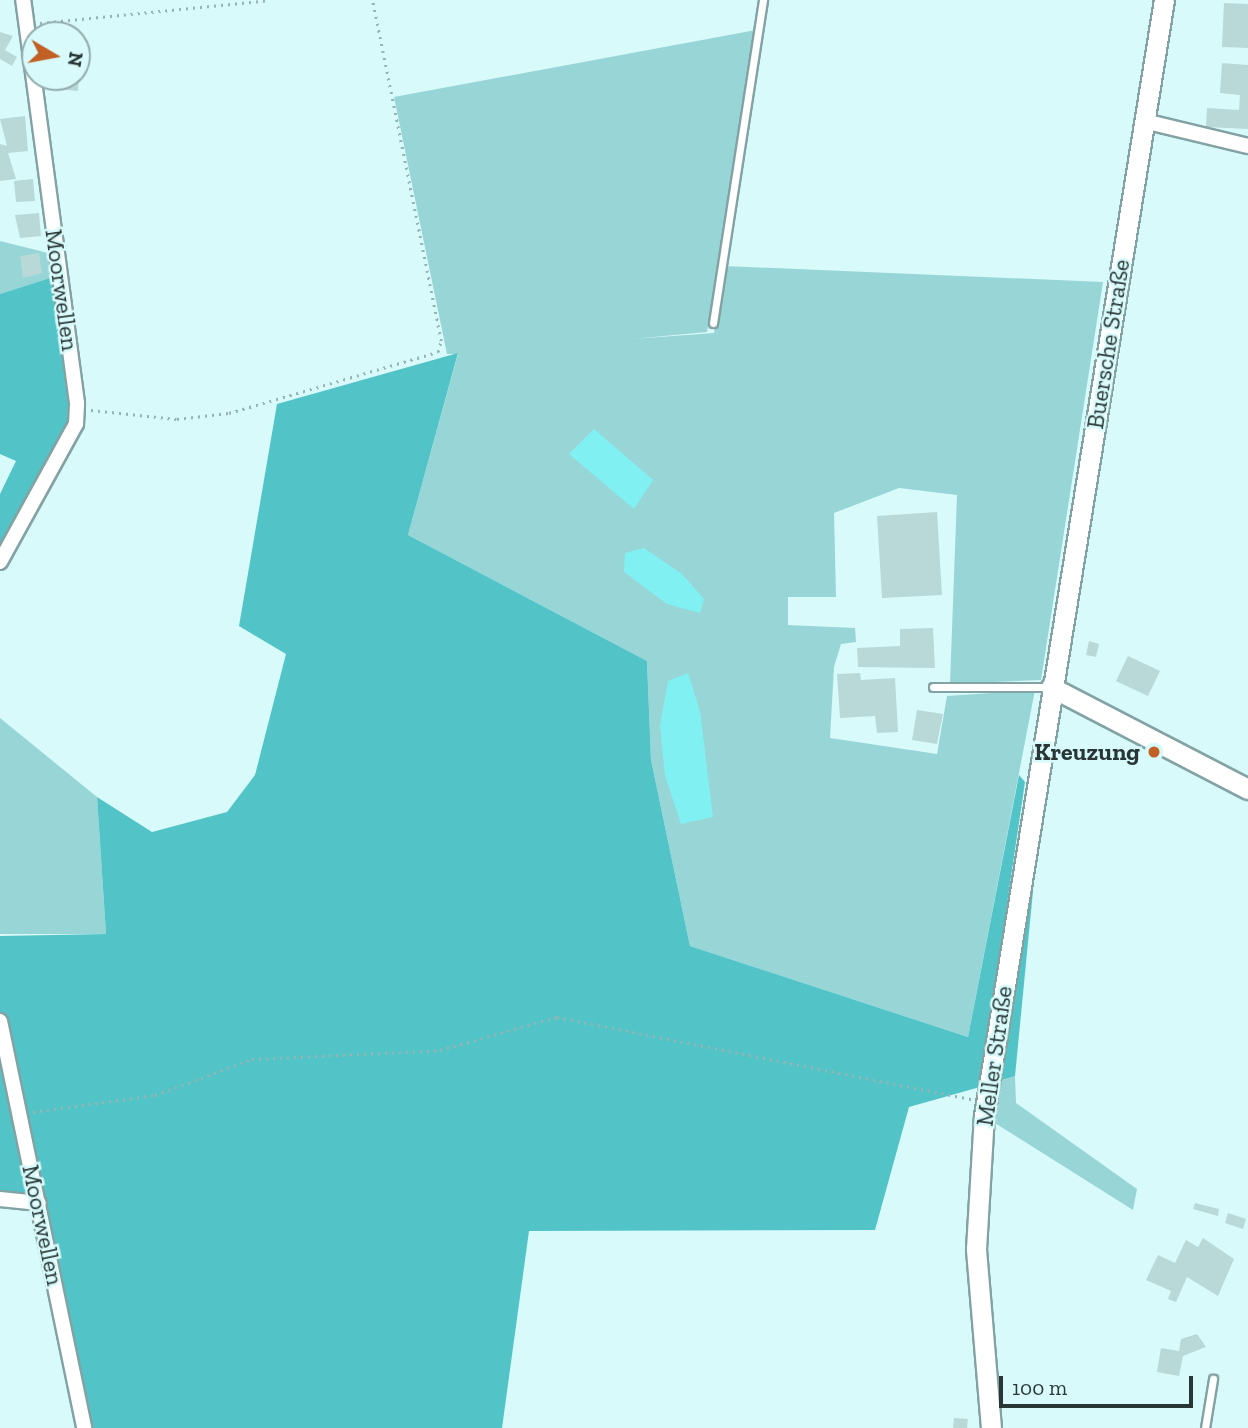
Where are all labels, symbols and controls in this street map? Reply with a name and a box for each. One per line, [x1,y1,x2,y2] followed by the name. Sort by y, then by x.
[21,21,91,91] north arrow
[63,50,88,68] text: N
[39,227,85,353] street label: Moorwellen
[1080,257,1136,431] street label: Buersche Straße
[1034,738,1140,766] place label: Kreuzung
[1146,744,1162,760] marker: Kreuzung
[970,984,1018,1128] street label: Meller Straße
[16,1162,70,1288] street label: Moorwellen
[1003,1362,1197,1406] scale bar
[1012,1375,1067,1400] text: 100 m

